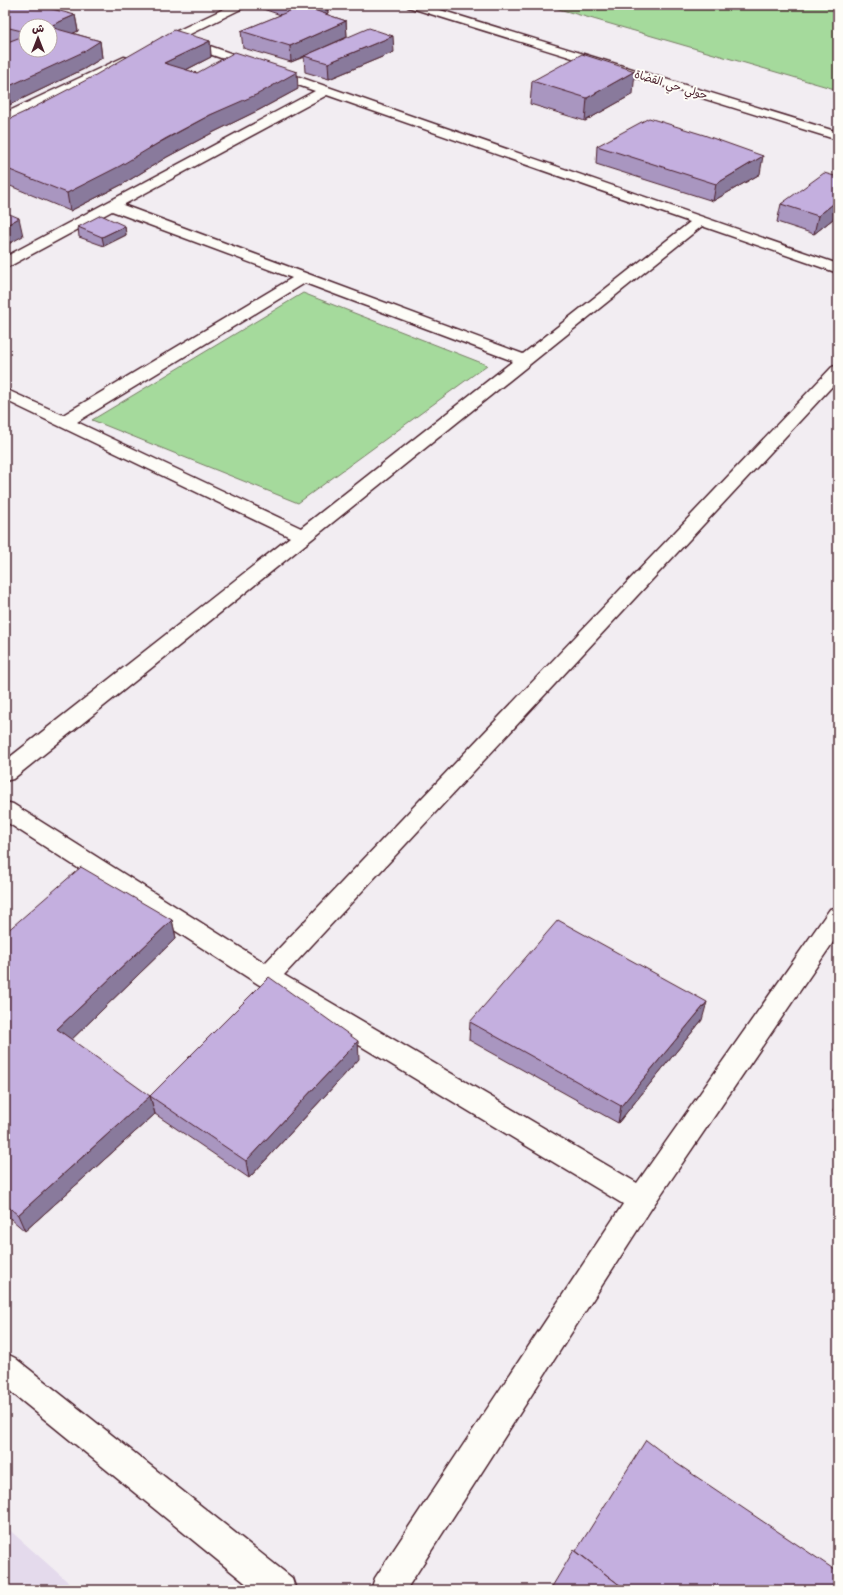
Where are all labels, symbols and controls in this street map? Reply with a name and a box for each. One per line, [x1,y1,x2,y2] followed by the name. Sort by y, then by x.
[18,18,58,58] north arrow
[32,21,44,36] text: ش
[632,67,710,106] street label: حولي حي القضاة

